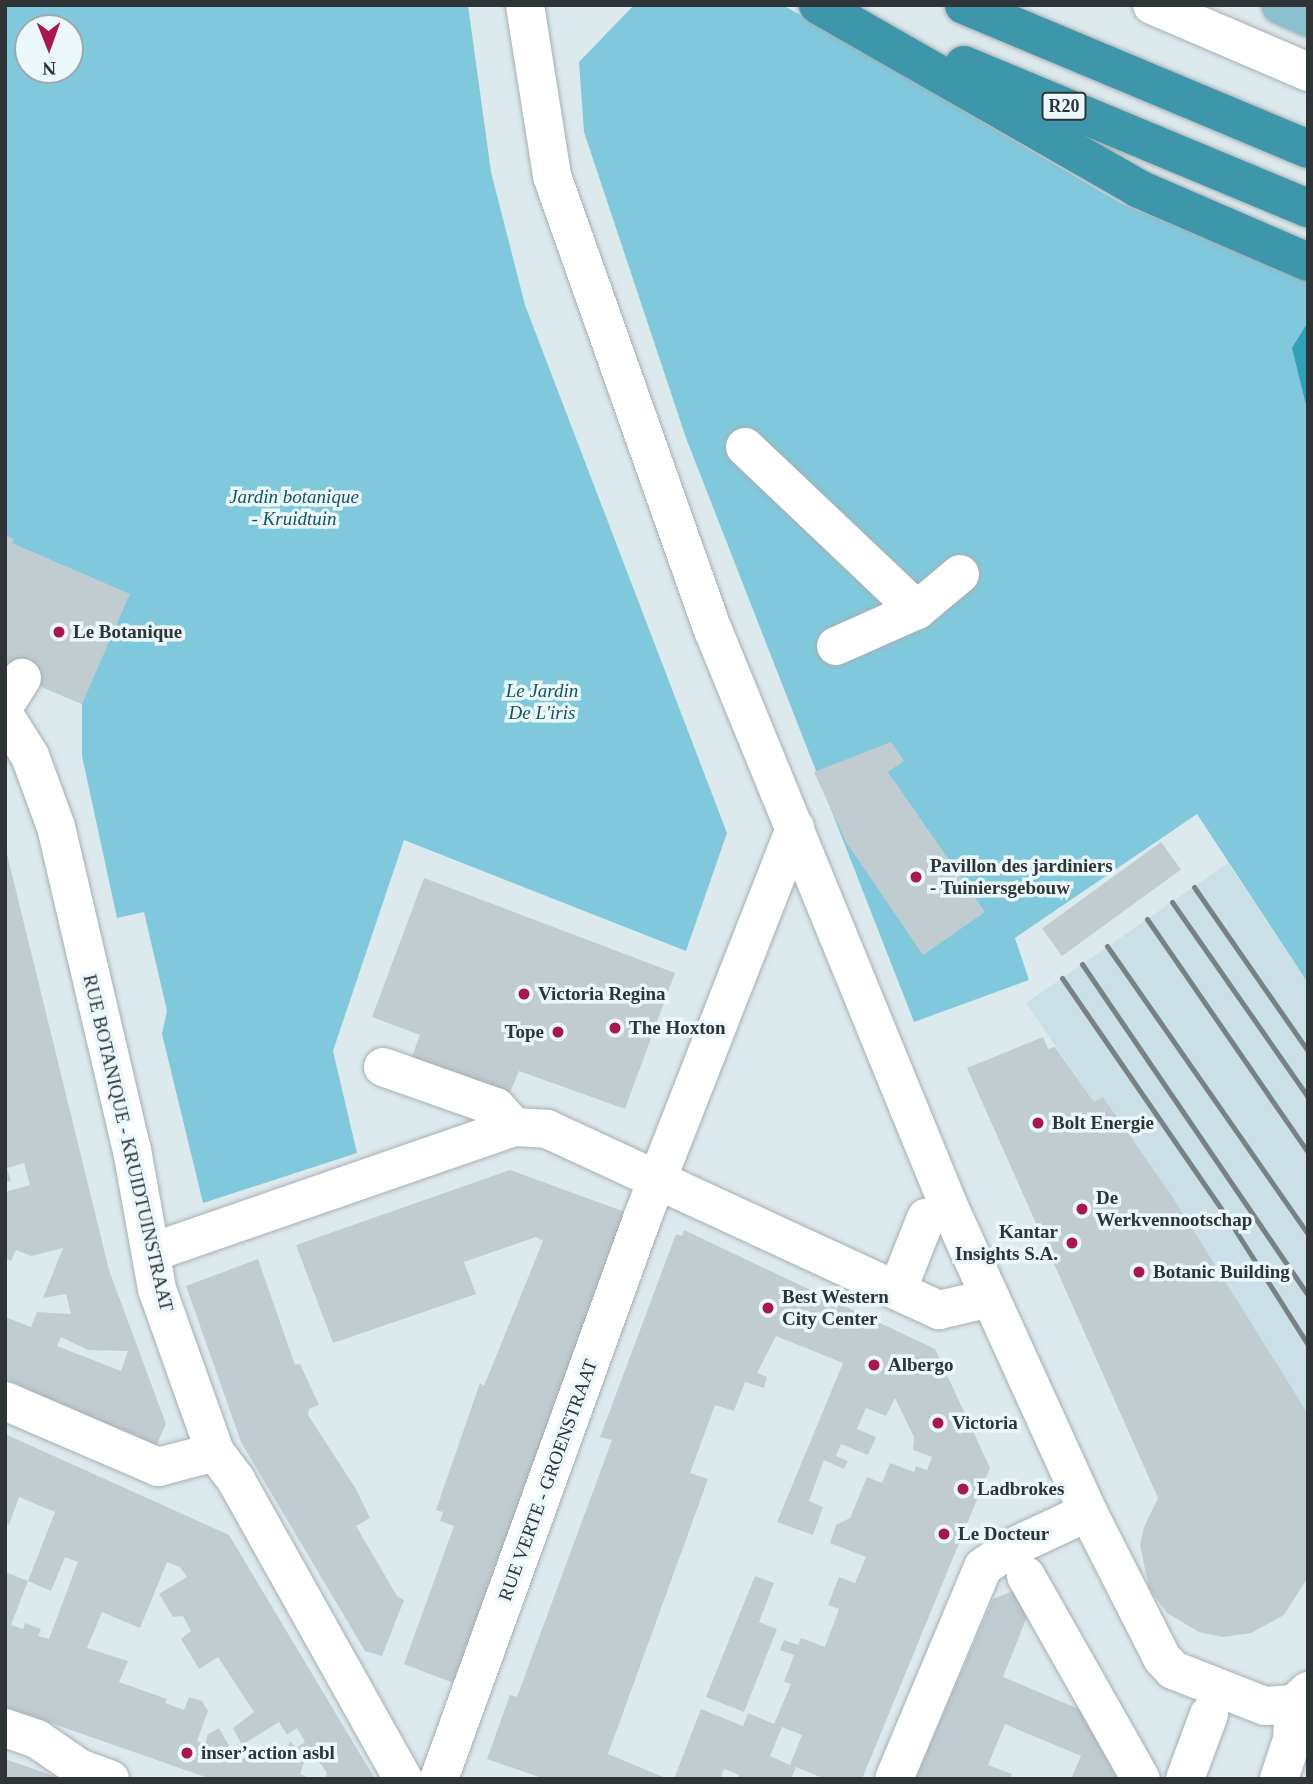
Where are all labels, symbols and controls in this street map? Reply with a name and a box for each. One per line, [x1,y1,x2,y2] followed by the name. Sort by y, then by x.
[14,14,84,84] north arrow
[42,58,56,79] text: N
[1041,92,1087,120] road number: R20
[229,486,359,530] park label: Jardin botanique - Kruidtuin
[73,621,182,643] place label: Le Botanique
[51,624,67,640] marker: Le Botanique
[506,680,578,724] park label: Le Jardin De L'iris
[930,855,1113,899] place label: Pavillon des jardiniers - Tuiniersgebouw
[908,869,924,885] marker: Pavillon des jardiniers - Tuiniersgebouw
[78,972,178,1314] street label: RUE BOTANIQUE - KRUIDTUINSTRAAT
[538,983,666,1005] place label: Victoria Regina
[516,986,532,1002] marker: Victoria Regina
[629,1017,726,1039] place label: The Hoxton
[607,1020,623,1036] marker: The Hoxton
[505,1021,544,1043] place label: Tope
[550,1024,566,1040] marker: Tope
[1052,1112,1154,1134] place label: Bolt Energie
[1030,1115,1046,1131] marker: Bolt Energie
[1096,1187,1252,1231] place label: De Werkvennootschap
[1074,1201,1090,1217] marker: De Werkvennootschap
[955,1221,1058,1265] place label: Kantar Insights S.A.
[1064,1235,1080,1251] marker: Kantar Insights S.A.
[1153,1261,1290,1283] place label: Botanic Building
[1131,1264,1147,1280] marker: Botanic Building
[782,1286,889,1330] place label: Best Western City Center
[760,1300,776,1316] marker: Best Western City Center
[888,1354,953,1376] place label: Albergo
[494,1356,602,1604] street label: RUE VERTE - GROENSTRAAT
[866,1357,882,1373] marker: Albergo
[952,1412,1018,1434] place label: Victoria
[930,1415,946,1431] marker: Victoria
[977,1478,1064,1500] place label: Ladbrokes
[955,1481,971,1497] marker: Ladbrokes
[958,1523,1049,1545] place label: Le Docteur
[936,1526,952,1542] marker: Le Docteur
[201,1742,335,1764] place label: inser’action asbl
[179,1745,195,1761] marker: inser’action asbl

